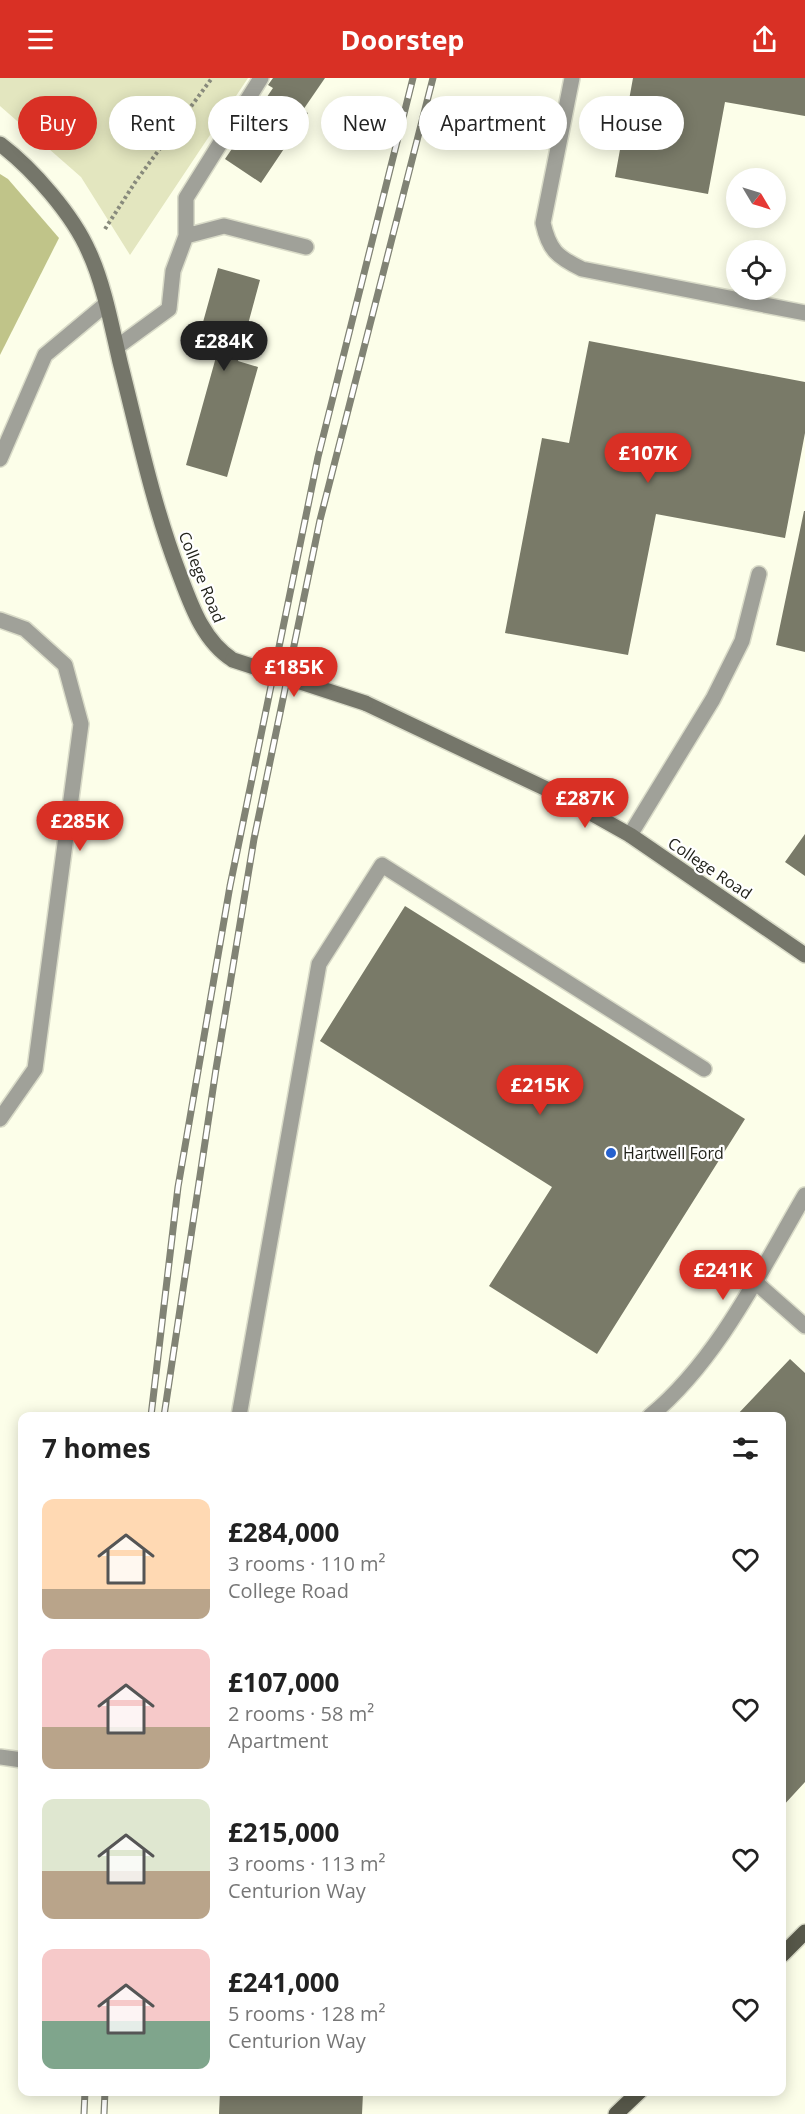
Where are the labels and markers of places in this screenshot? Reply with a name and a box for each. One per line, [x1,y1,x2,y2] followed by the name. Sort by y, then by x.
[182,321,266,372] pin: £284K
[606,433,690,484] pin: £107K
[252,647,336,698] pin: £185K
[543,778,627,829] pin: £287K
[38,801,122,852] pin: £285K
[498,1065,582,1116] pin: £215K
[623,1142,724,1164] place label: Hartwell Ford
[604,1146,618,1160] marker: Hartwell Ford
[681,1250,765,1301] pin: £241K

